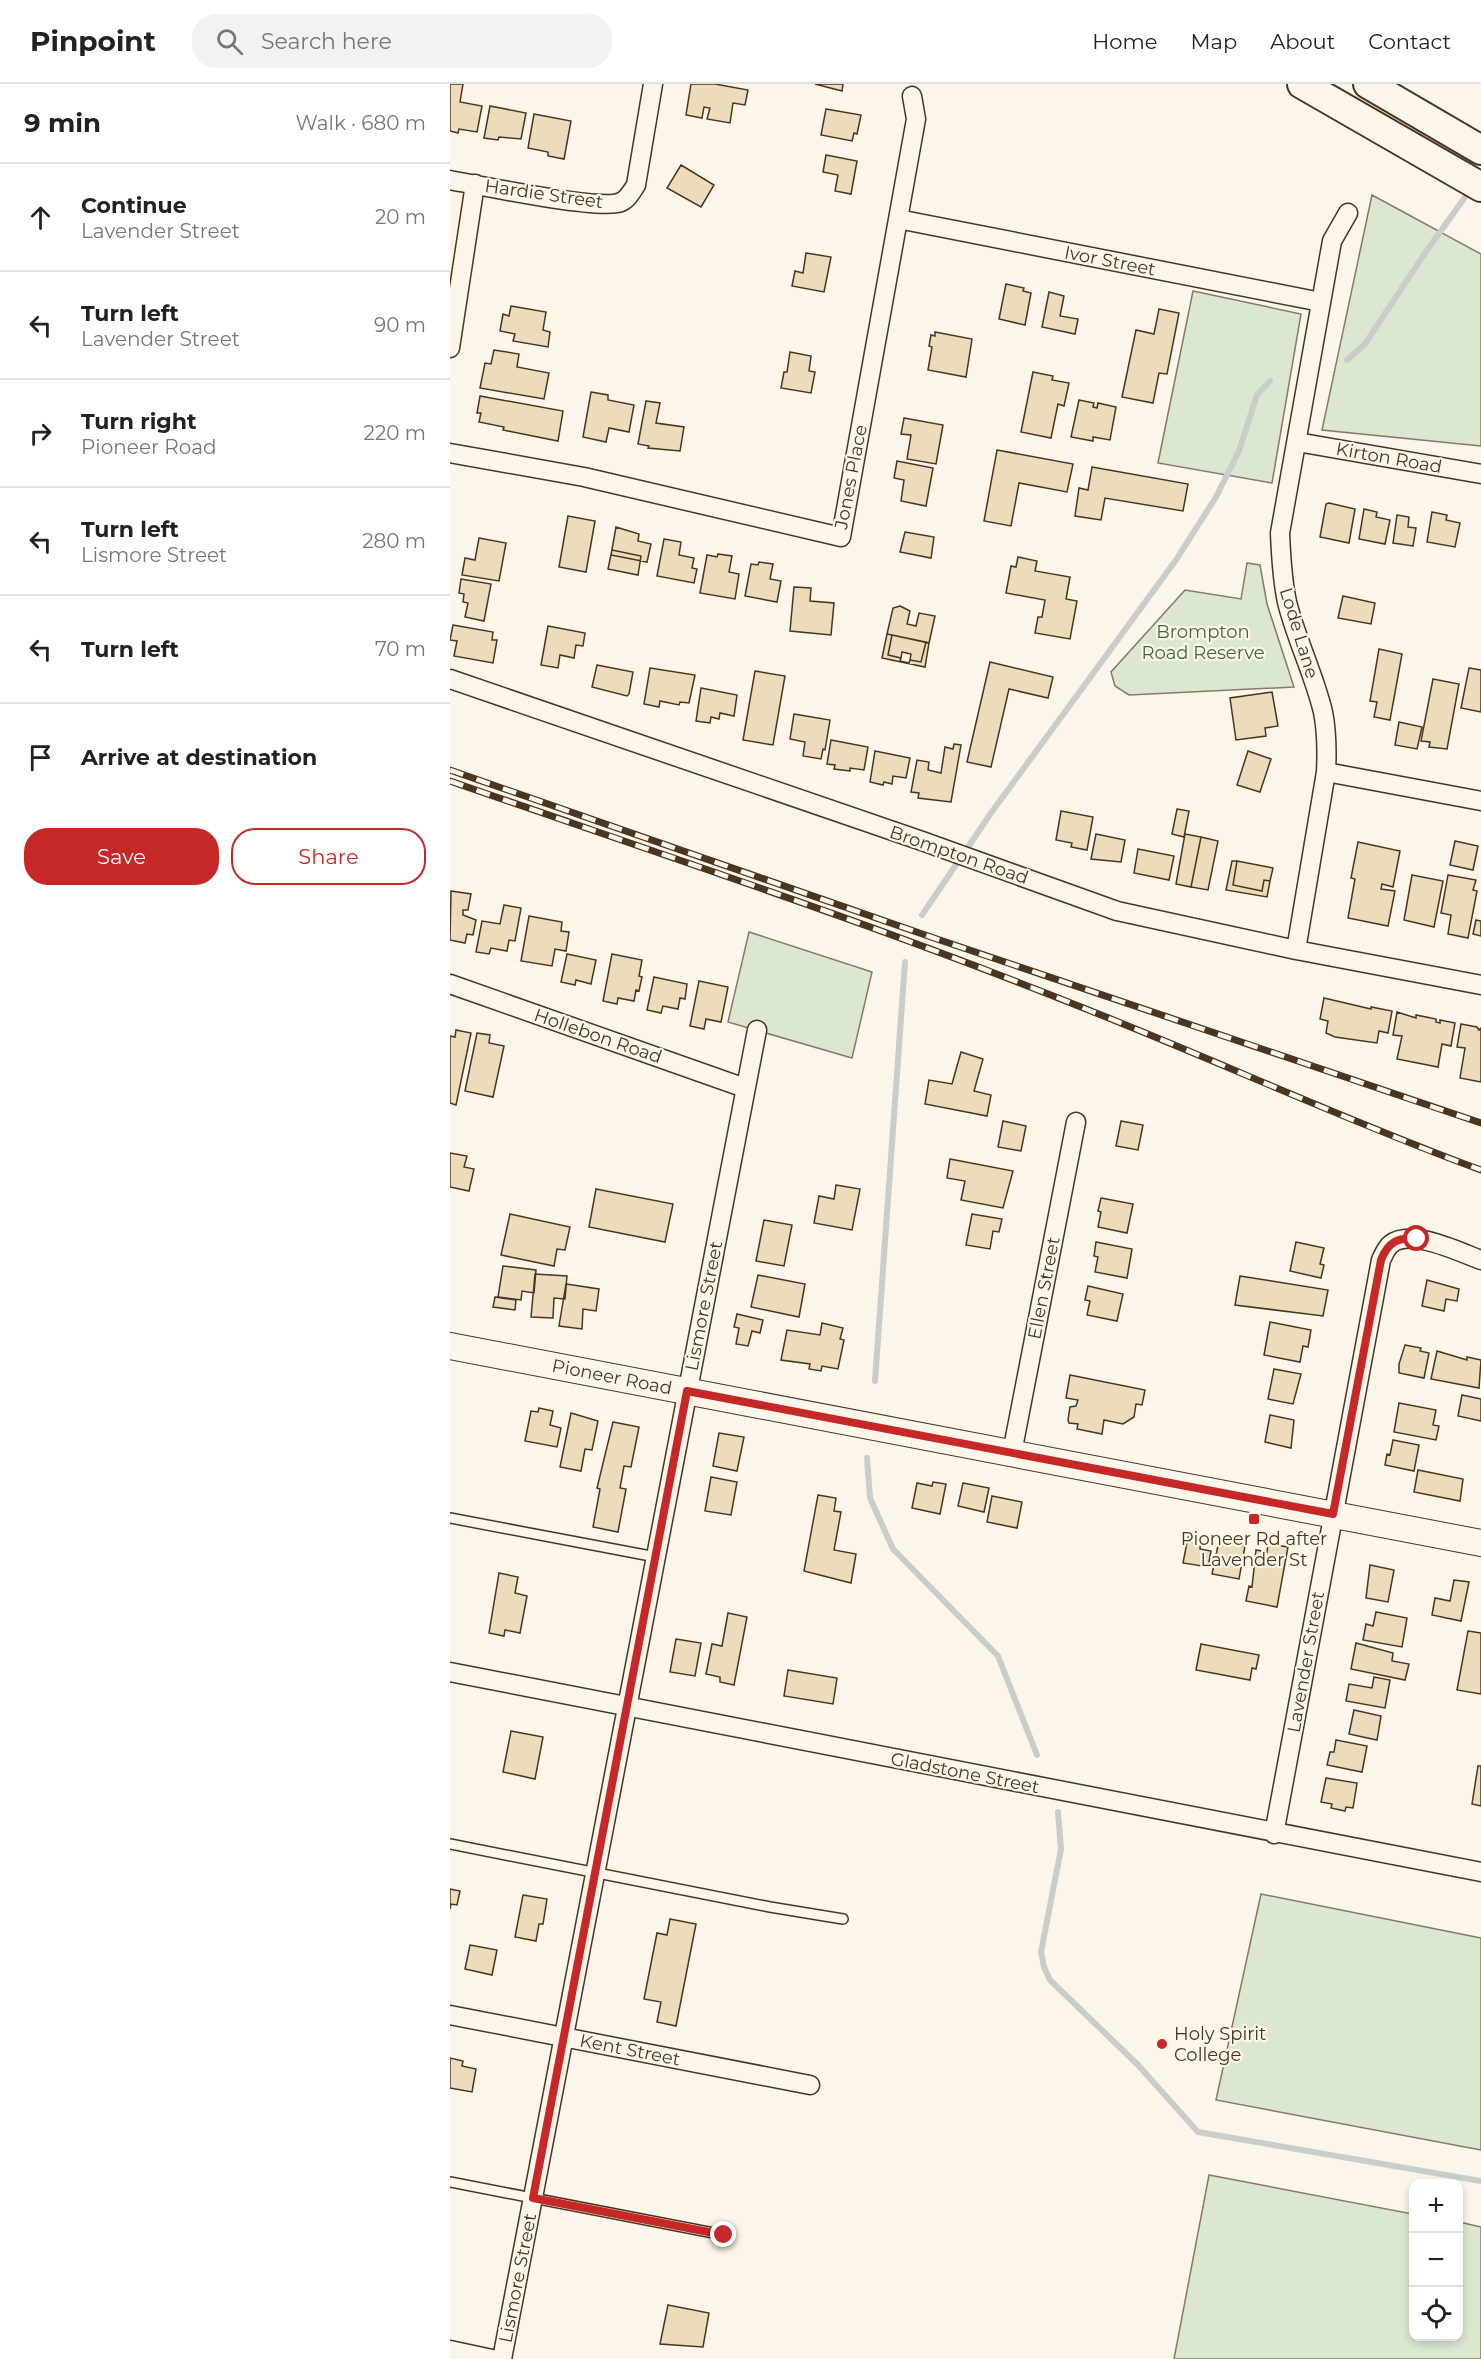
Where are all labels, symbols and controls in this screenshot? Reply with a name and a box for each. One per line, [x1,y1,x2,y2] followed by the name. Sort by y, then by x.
[192,14,612,68] search box
[30,24,156,58] text: Pinpoint
[213,25,246,58] icon: search
[261,28,392,55] text: Search here
[1092,29,1157,54] text: Home
[1190,29,1237,54] text: Map
[1270,29,1335,54] text: About
[1368,29,1451,54] text: Contact
[24,107,101,139] text: 9 min
[296,111,426,135] text: Walk · 680 m
[483,175,605,213] street label: Hardie Street
[81,192,187,219] text: Continue
[24,201,57,234] icon: ahead
[375,205,426,229] text: 20 m
[81,219,240,243] text: Lavender Street
[1062,241,1158,281] street label: Ivor Street
[81,300,179,327] text: Turn left
[24,309,57,342] icon: left
[374,313,426,337] text: 90 m
[81,327,240,351] text: Lavender Street
[81,408,196,435] text: Turn right
[24,417,57,450] icon: right
[364,421,426,445] text: 220 m
[830,423,872,532] street label: Jones Place
[81,435,217,459] text: Pioneer Road
[1334,438,1444,478] street label: Kirton Road
[81,516,179,543] text: Turn left
[24,525,57,558] icon: left
[362,529,426,553] text: 280 m
[81,543,227,567] text: Lismore Street
[1275,585,1323,681] street label: Lode Lane
[1141,621,1265,664] park label: Brompton Road Reserve
[24,633,57,666] icon: left
[81,636,179,663] text: Turn left
[375,637,426,661] text: 70 m
[24,741,57,774] icon: arrive
[81,744,317,771] text: Arrive at destination
[887,821,1031,889] street label: Brompton Road
[24,828,219,885] button: Save
[231,828,426,885] button: Share
[531,1004,665,1068] street label: Hollebon Road
[1403,1225,1429,1251] route start
[1023,1235,1065,1341] street label: Ellen Street
[681,1239,727,1373] street label: Lismore Street
[550,1355,674,1399] street label: Pioneer Road
[1247,1512,1261,1526] marker: Pioneer Rd after Lavender St
[1181,1528,1327,1571] place label: Pioneer Rd after Lavender St
[1283,1590,1329,1734] street label: Lavender Street
[889,1748,1041,1798] street label: Gladstone Street
[1174,2023,1266,2066] place label: Holy Spirit College
[578,2029,682,2071] street label: Kent Street
[1155,2037,1169,2051] marker: Holy Spirit College
[1409,2179,1463,2341] map controls
[1409,2179,1463,2233] button: +
[495,2211,541,2345] street label: Lismore Street
[710,2221,736,2247] route end
[1409,2233,1463,2287] button: −
[1409,2287,1463,2341] button: locate

